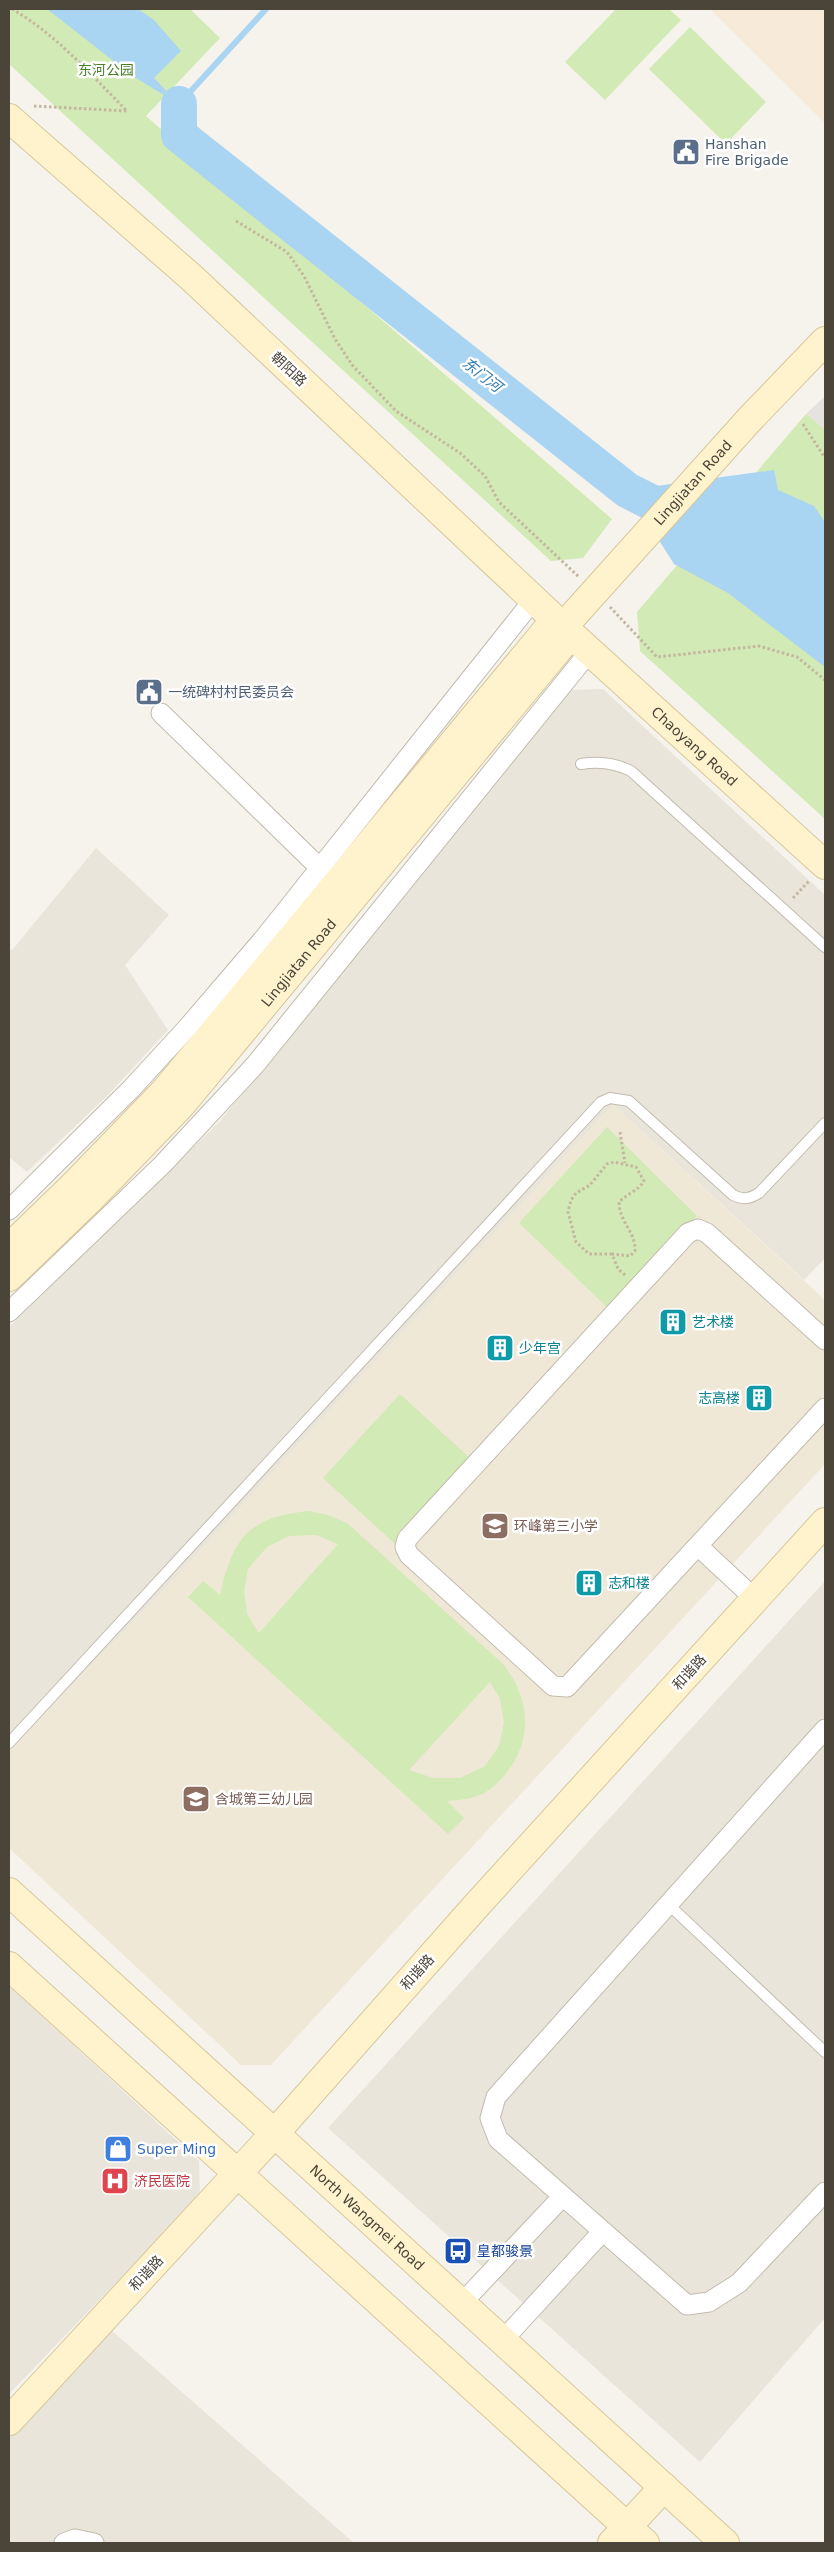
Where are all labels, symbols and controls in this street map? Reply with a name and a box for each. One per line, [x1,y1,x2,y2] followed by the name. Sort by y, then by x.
[78,62,134,78] park label: 东河公园
[705,136,789,168] place label: Hanshan Fire Brigade
[671,137,701,167] public building icon: Hanshan Fire Brigade
[268,349,310,389] street label: 朝阳路
[459,354,508,398] water label: 东门河
[650,437,735,528] street label: Lingjiatan Road
[134,677,164,707] public building icon: 一统碑村村民委员会
[168,684,294,700] place label: 一统碑村村民委员会
[648,703,741,789] street label: Chaoyang Road
[258,916,340,1010] street label: Lingjiatan Road
[658,1307,688,1337] building icon: 艺术楼
[692,1314,734,1330] place label: 艺术楼
[485,1333,515,1363] building icon: 少年宫
[519,1340,561,1356] place label: 少年宫
[744,1383,774,1413] building icon: 志高楼
[698,1390,740,1406] place label: 志高楼
[480,1511,510,1541] school or university icon: 环峰第三小学
[514,1518,598,1534] place label: 环峰第三小学
[574,1568,604,1598] building icon: 志和楼
[608,1575,650,1591] place label: 志和楼
[669,1651,709,1693] street label: 和谐路
[181,1784,211,1814] school or university icon: 含城第三幼儿园
[215,1791,313,1807] place label: 含城第三幼儿园
[397,1951,437,1993] street label: 和谐路
[103,2134,133,2164] shop icon: Super Ming
[137,2141,216,2157] place label: Super Ming
[307,2162,428,2274] street label: North Wangmei Road
[100,2166,130,2196] hospital icon: 济民医院
[134,2173,190,2189] place label: 济民医院
[443,2236,473,2266] bus stop icon: 皇都骏景
[477,2243,533,2259] place label: 皇都骏景
[126,2252,166,2294] street label: 和谐路

